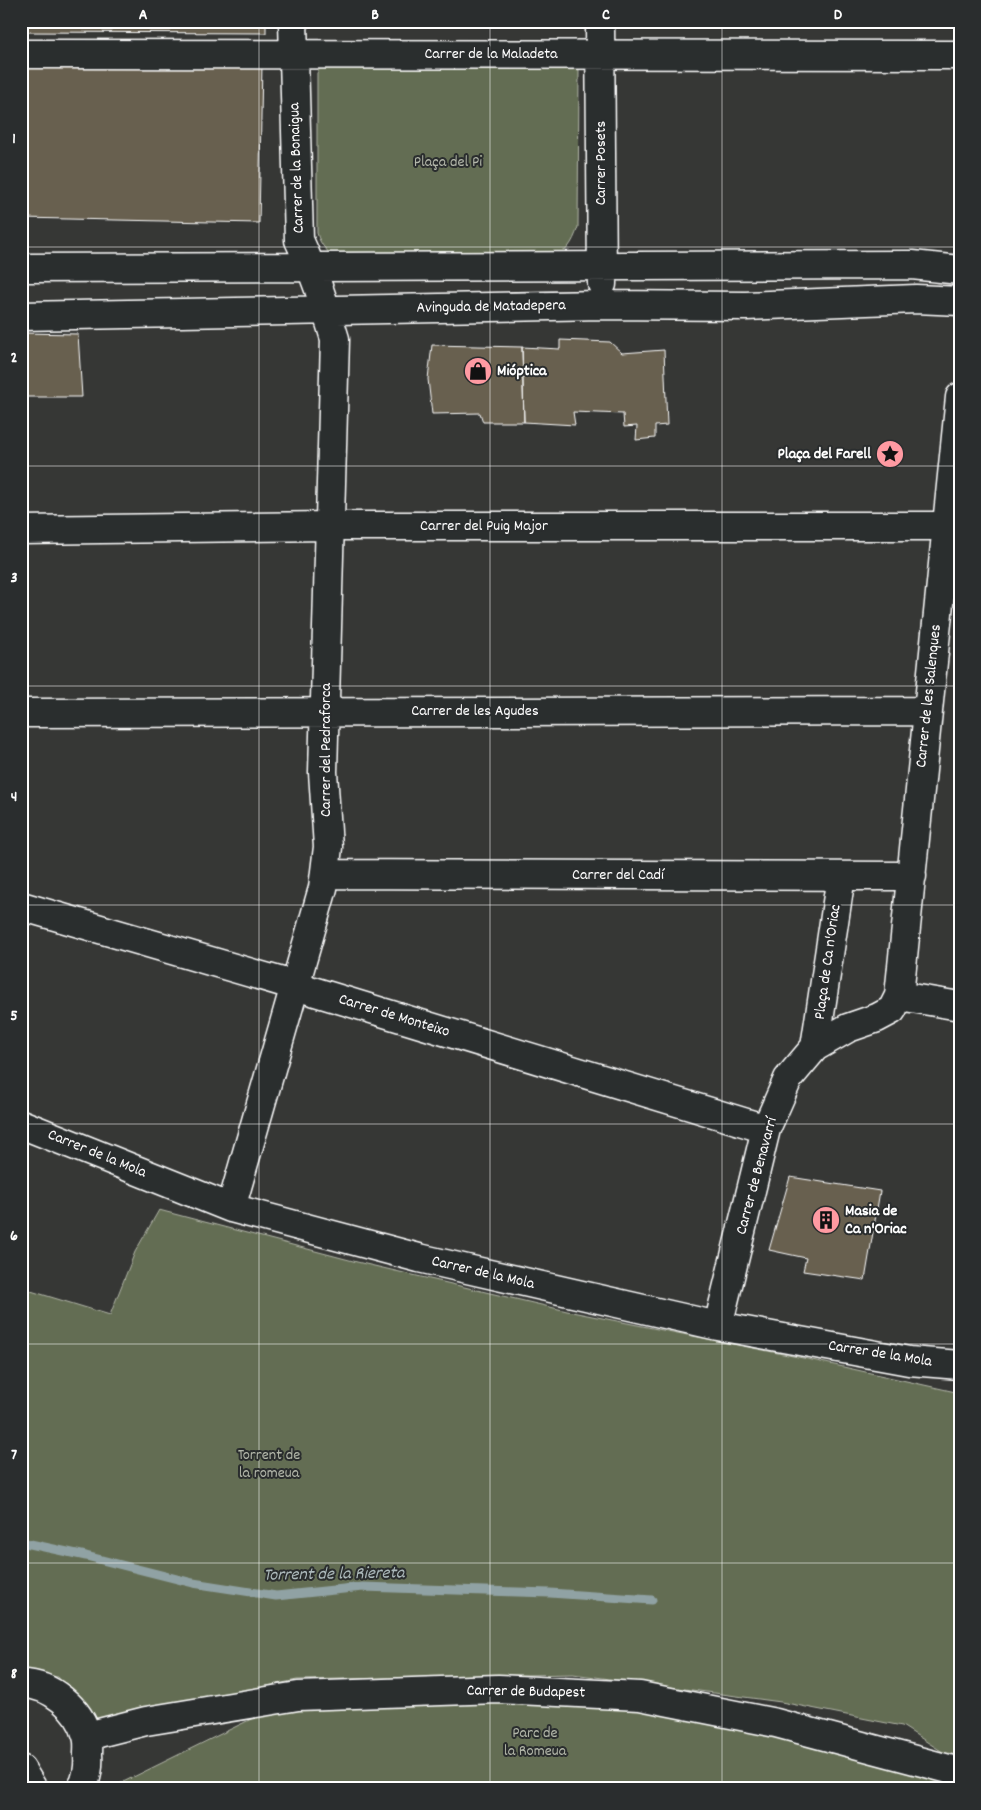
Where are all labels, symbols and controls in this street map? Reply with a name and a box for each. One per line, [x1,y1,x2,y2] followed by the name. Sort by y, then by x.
[139,4,148,27] text: A
[371,4,379,27] text: B
[602,4,610,27] text: C
[834,4,843,27] text: D
[424,43,558,66] street label: Carrer de la Maladeta
[283,102,311,234] street label: Carrer de la Bonaigua
[590,120,613,205] street label: Carrer Posets
[12,128,16,151] text: 1
[414,151,482,174] park label: Plaça del Pi
[416,294,566,320] street label: Avinguda de Matadepera
[11,347,18,370] text: 2
[463,356,493,386] shop icon: Mióptica
[497,360,548,383] place label: Mióptica
[875,439,905,469] place icon: Plaça del Farell
[778,443,871,466] place label: Plaça del Farell
[420,515,548,538] street label: Carrer del Puig Major
[10,567,18,590] text: 3
[910,623,948,769] street label: Carrer de les Salenques
[315,683,338,817] street label: Carrer del Pedraforca
[411,700,539,723] street label: Carrer de les Agudes
[11,786,17,809] text: 4
[572,864,665,887] street label: Carrer del Cadí
[809,903,847,1021] street label: Plaça de Ca n'Oriac
[336,988,452,1044] street label: Carrer de Monteixo
[10,1005,18,1028] text: 5
[730,1114,784,1237] street label: Carrer de Benavarrí
[44,1124,150,1184] street label: Carrer de la Mola
[845,1200,907,1241] place label: Masia de Ca n'Oriac
[811,1205,841,1235] building icon: Masia de Ca n'Oriac
[10,1225,18,1248] text: 6
[429,1250,537,1296] street label: Carrer de la Mola
[826,1334,934,1374] street label: Carrer de la Mola
[11,1444,17,1467] text: 7
[238,1444,300,1485] park label: Torrent de la romeua
[263,1561,406,1589] water label: Torrent de la Riereta
[11,1663,18,1686] text: 8
[466,1679,586,1705] street label: Carrer de Budapest
[504,1722,567,1763] park label: Parc de la Romeua

